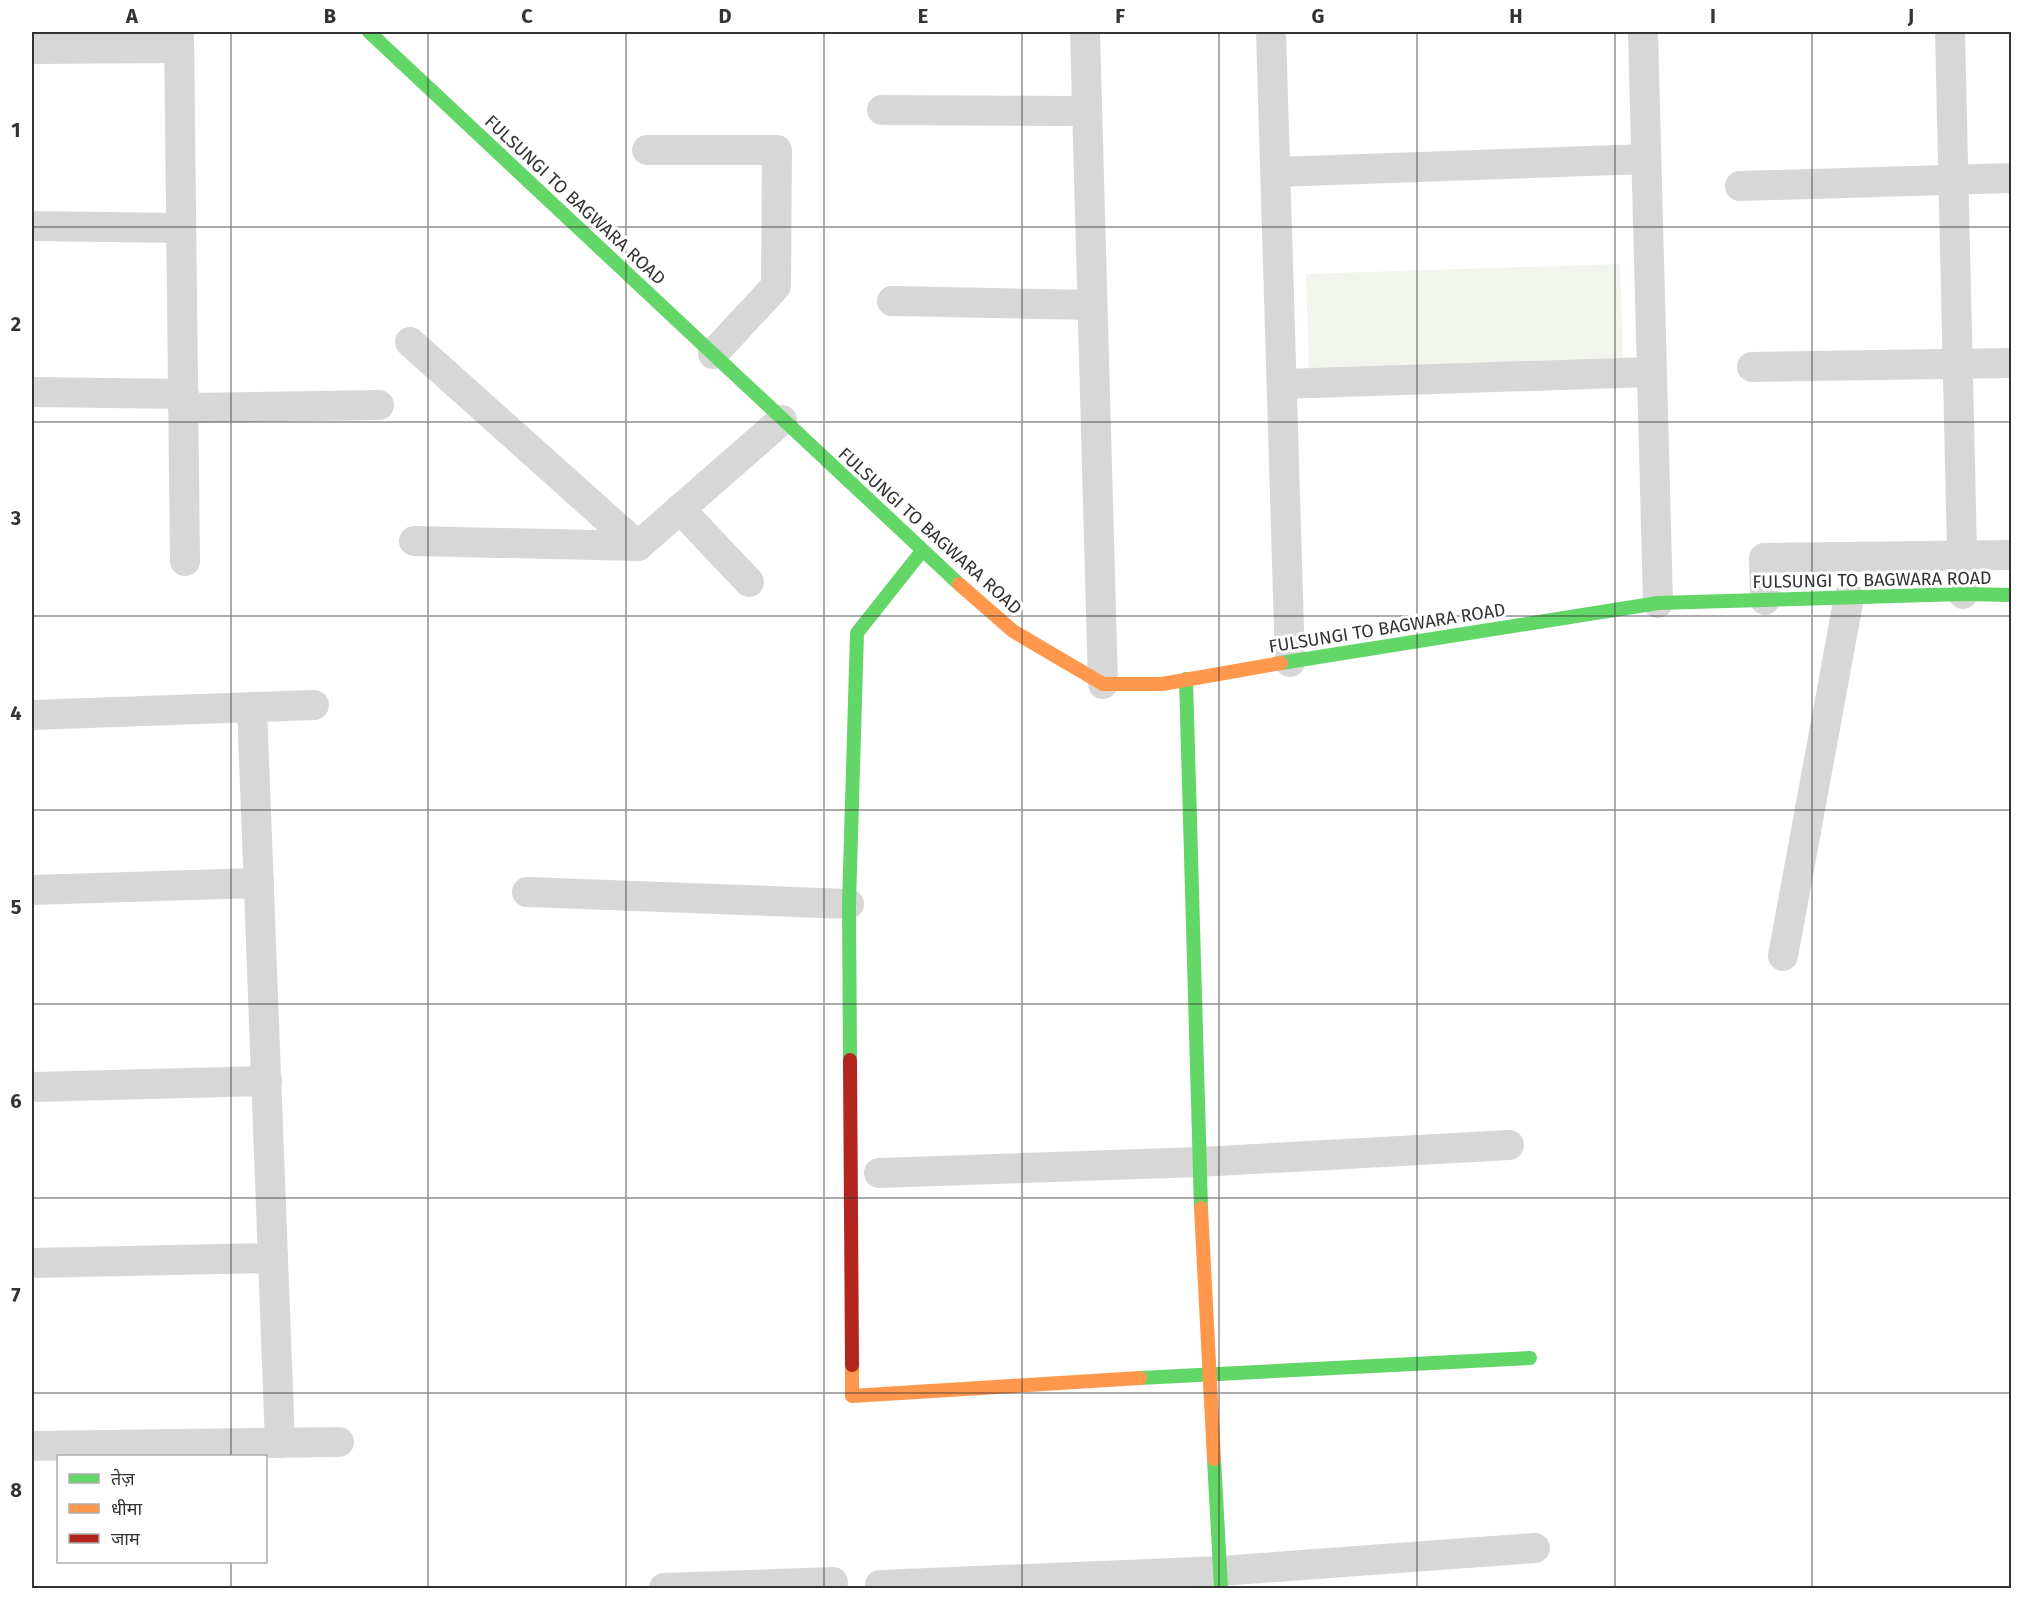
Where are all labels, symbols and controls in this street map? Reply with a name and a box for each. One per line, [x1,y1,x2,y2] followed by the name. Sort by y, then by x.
[125,4,139,28] text: A
[324,4,336,28] text: B
[521,4,533,28] text: C
[718,4,732,28] text: D
[918,4,928,28] text: E
[1115,4,1125,28] text: F
[1312,4,1324,28] text: G
[1509,4,1523,28] text: H
[1710,4,1716,28] text: I
[1907,4,1914,28] text: J
[480,110,670,290] street label: FULSUNGI TO BAGWARA ROAD
[11,118,21,142] text: 1
[11,312,21,336] text: 2
[834,443,1026,619] street label: FULSUNGI TO BAGWARA ROAD
[10,506,21,530] text: 3
[1752,567,1992,593] street label: FULSUNGI TO BAGWARA ROAD
[1267,598,1507,658] street label: FULSUNGI TO BAGWARA ROAD
[10,701,22,725] text: 4
[11,895,22,919] text: 5
[10,1089,22,1113] text: 6
[11,1283,21,1307] text: 7
[57,1455,267,1563] legend
[111,1468,135,1490] text: तेज़
[10,1478,22,1502] text: 8
[111,1498,142,1520] text: धीमा
[111,1528,141,1550] text: जाम

